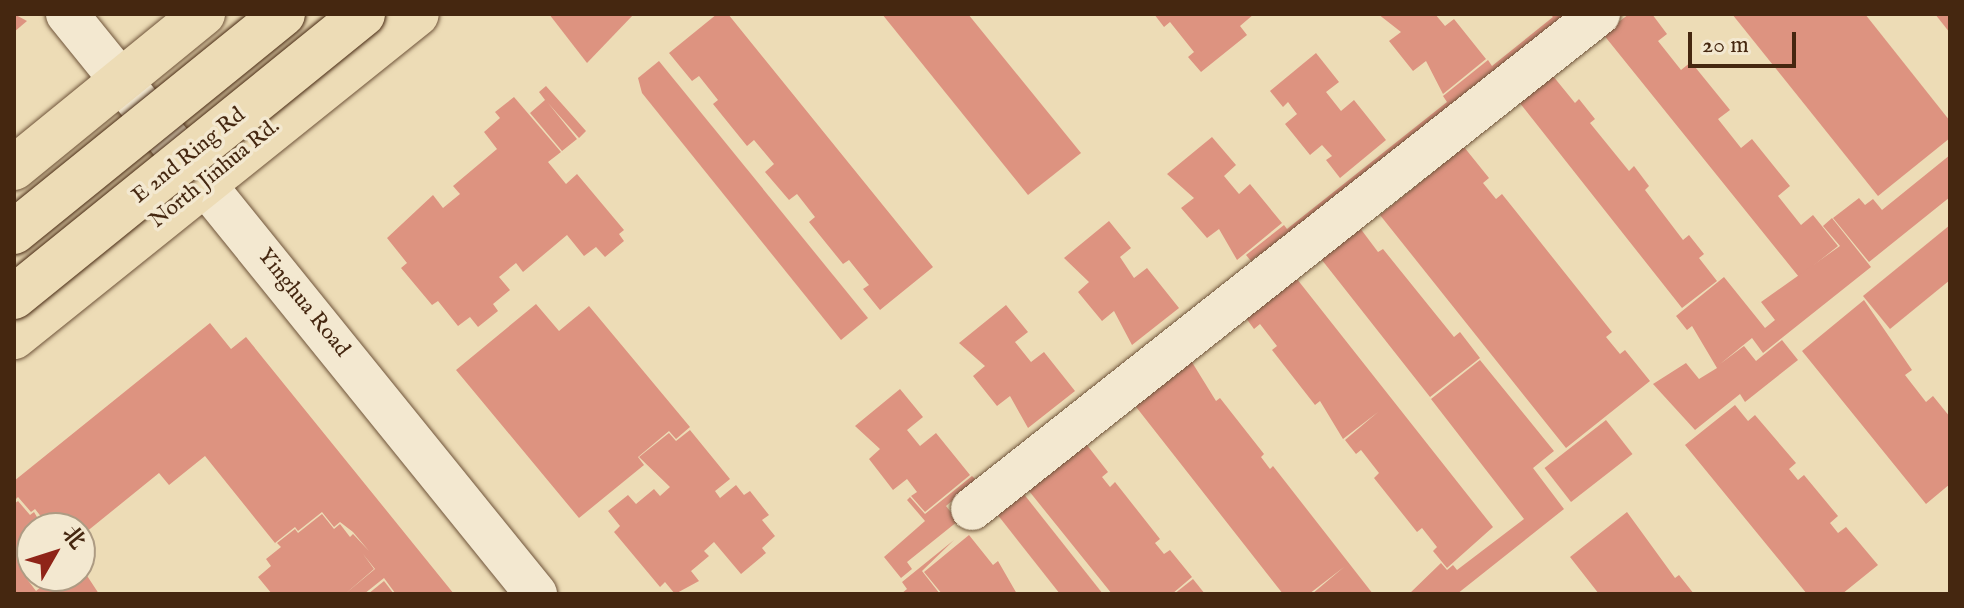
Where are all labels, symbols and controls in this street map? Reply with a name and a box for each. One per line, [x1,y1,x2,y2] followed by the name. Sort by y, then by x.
[1692,16,1800,66] scale bar
[1702,30,1749,61] text: 20 m
[127,102,251,210] street label: E 2nd Ring Rd
[145,114,285,234] street label: North Jinhua Rd.
[251,243,355,363] street label: Yinghua Road
[16,512,96,592] north arrow
[55,521,91,556] text: 北

